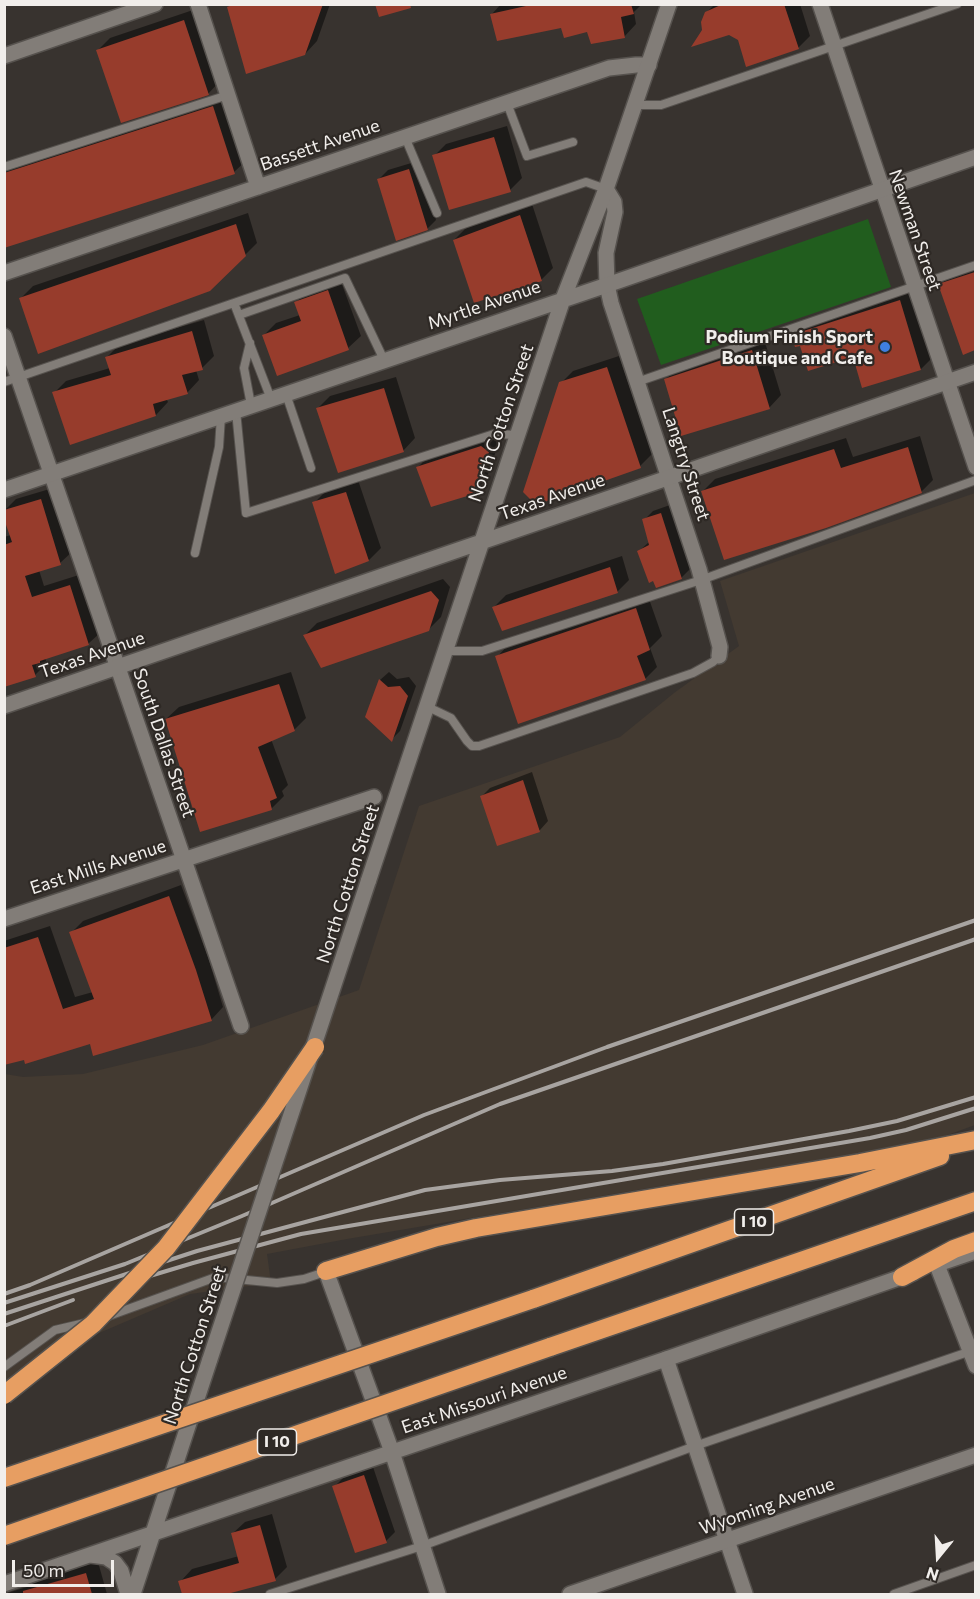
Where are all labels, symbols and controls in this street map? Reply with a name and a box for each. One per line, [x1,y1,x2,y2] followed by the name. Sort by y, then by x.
[257,114,383,176] street label: Bassett Avenue
[884,166,946,294] street label: Newman Street
[425,276,543,334] street label: Myrtle Avenue
[706,326,873,368] place label: Podium Finish Sport Boutique and Cafe
[878,340,892,354] marker: Podium Finish Sport Boutique and Cafe
[464,341,538,505] street label: North Cotton Street
[657,405,715,523] street label: Langtry Street
[496,469,608,525] street label: Texas Avenue
[36,627,148,683] street label: Texas Avenue
[128,666,200,820] street label: South Dallas Street
[312,802,384,966] street label: North Cotton Street
[27,835,169,899] street label: East Mills Avenue
[734,1209,774,1235] road number: I 10
[159,1263,231,1427] street label: North Cotton Street
[399,1362,569,1438] street label: East Missouri Avenue
[258,1429,296,1455] road number: I 10
[697,1473,837,1539] street label: Wyoming Avenue
[908,1527,968,1587] north arrow
[15,1548,117,1586] scale bar
[23,1559,64,1581] text: 50 m
[924,1564,941,1585] text: N

